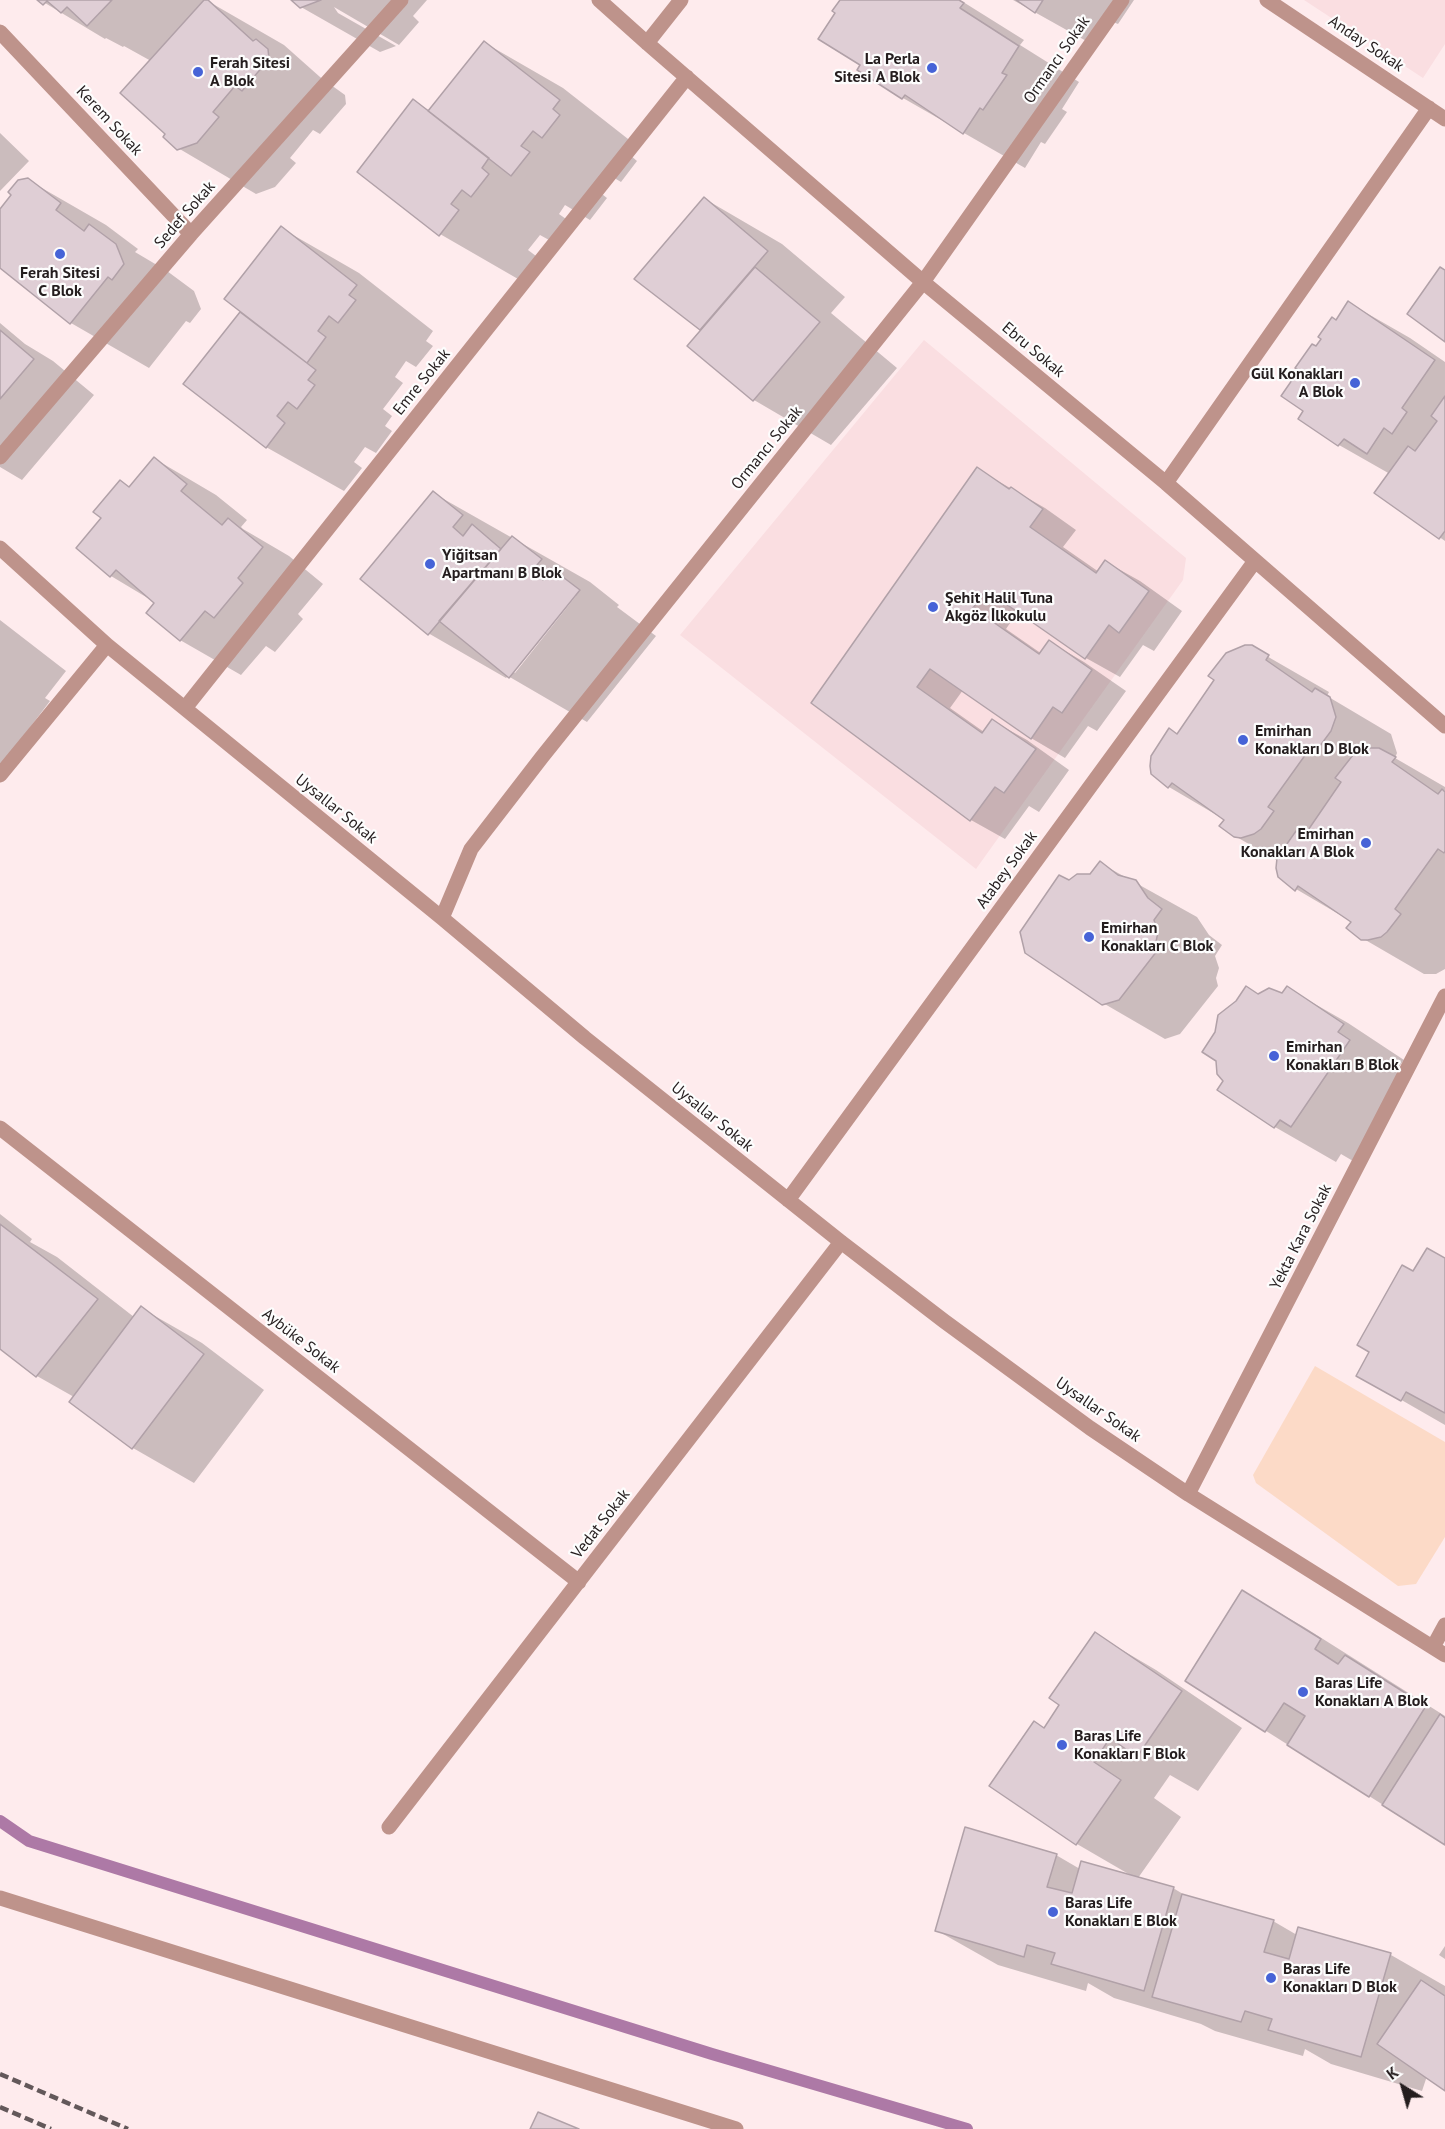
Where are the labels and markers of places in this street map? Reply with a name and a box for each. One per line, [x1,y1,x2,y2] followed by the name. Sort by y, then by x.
[834,49,920,87] place label: La Perla Sitesi A Blok
[210,53,290,91] place label: Ferah Sitesi A Blok
[925,61,939,75] marker: La Perla Sitesi A Blok
[191,65,205,79] marker: Ferah Sitesi A Blok
[53,247,67,261] marker: Ferah Sitesi C Blok
[20,263,100,301] place label: Ferah Sitesi C Blok
[1251,364,1343,402] place label: Gül Konakları A Blok
[1348,376,1362,390] marker: Gül Konakları A Blok
[442,545,562,583] place label: Yiğitsan Apartmanı B Blok
[423,557,437,571] marker: Yiğitsan Apartmanı B Blok
[945,588,1053,626] place label: Şehit Halil Tuna Akgöz İlkokulu
[926,600,940,614] marker: Şehit Halil Tuna Akgöz İlkokulu
[1255,721,1369,759] place label: Emirhan Konakları D Blok
[1236,733,1250,747] marker: Emirhan Konakları D Blok
[1241,824,1354,862] place label: Emirhan Konakları A Blok
[1359,836,1373,850] marker: Emirhan Konakları A Blok
[1101,918,1213,956] place label: Emirhan Konakları C Blok
[1082,930,1096,944] marker: Emirhan Konakları C Blok
[1286,1037,1399,1075] place label: Emirhan Konakları B Blok
[1267,1049,1281,1063] marker: Emirhan Konakları B Blok
[1315,1673,1428,1711] place label: Baras Life Konakları A Blok
[1296,1685,1310,1699] marker: Baras Life Konakları A Blok
[1074,1726,1186,1764] place label: Baras Life Konakları F Blok
[1055,1738,1069,1752] marker: Baras Life Konakları F Blok
[1065,1893,1177,1931] place label: Baras Life Konakları E Blok
[1046,1905,1060,1919] marker: Baras Life Konakları E Blok
[1283,1959,1397,1997] place label: Baras Life Konakları D Blok
[1264,1971,1278,1985] marker: Baras Life Konakları D Blok

